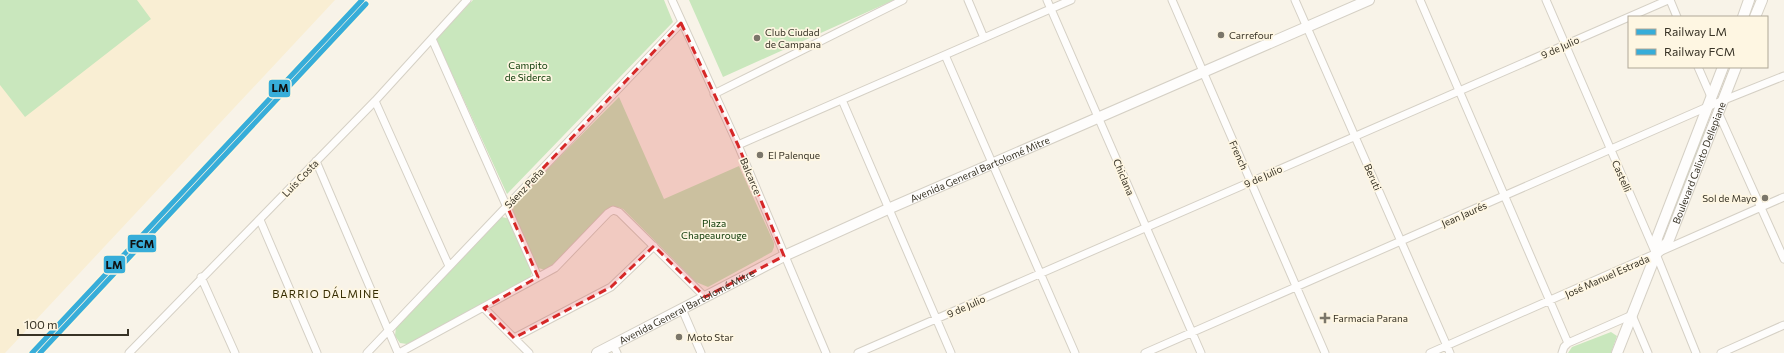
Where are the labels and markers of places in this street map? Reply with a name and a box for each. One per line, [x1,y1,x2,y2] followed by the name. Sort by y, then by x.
[765,26,821,50] place label: Club Ciudad de Campana
[1229,29,1273,41] place label: Carrefour
[1216,30,1226,40] marker: Carrefour
[752,33,762,43] marker: Club Ciudad de Campana
[768,149,820,161] place label: El Palenque
[755,150,765,160] marker: El Palenque
[1702,192,1757,204] place label: Sol de Mayo
[1760,193,1770,203] marker: Sol de Mayo
[1333,312,1408,324] place label: Farmacia Parana
[1320,313,1330,323] marker: Farmacia Parana
[687,331,733,343] place label: Moto Star
[674,332,684,342] marker: Moto Star

